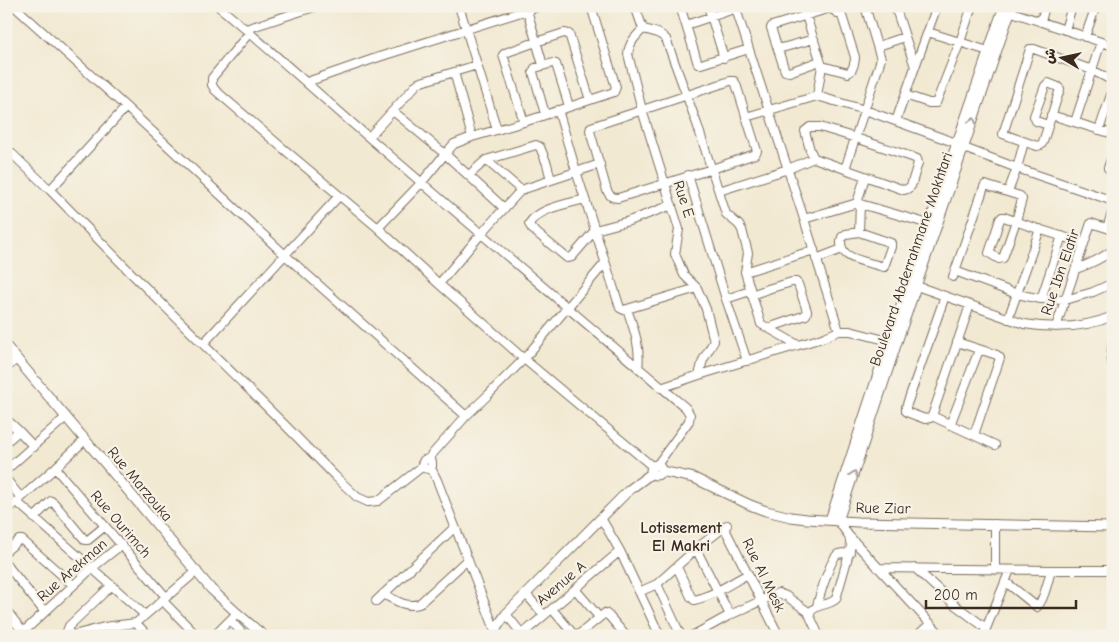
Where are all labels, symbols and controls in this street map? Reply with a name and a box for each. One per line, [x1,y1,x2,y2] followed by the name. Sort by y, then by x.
[1036,32,1086,82] north arrow
[1040,47,1059,65] text: ش
[967,118,977,126] one-way arrow
[866,150,956,368] street label: Boulevard Abderrahmane Mokhtari
[670,178,698,220] street label: Rue E
[1037,226,1083,318] street label: Rue Ibn Elatir
[104,443,176,525] street label: Rue Marzouka
[848,471,858,479] one-way arrow
[87,487,155,561] street label: Rue Ourimch
[855,499,911,517] street label: Rue Ziar
[640,519,723,555] district label: Lotissement El Makri
[33,535,111,605] street label: Rue Arekman
[738,535,790,615] street label: Rue Al Mesk
[532,557,590,609] street label: Avenue A
[926,577,1076,609] scale bar
[934,586,978,604] text: 200 m

